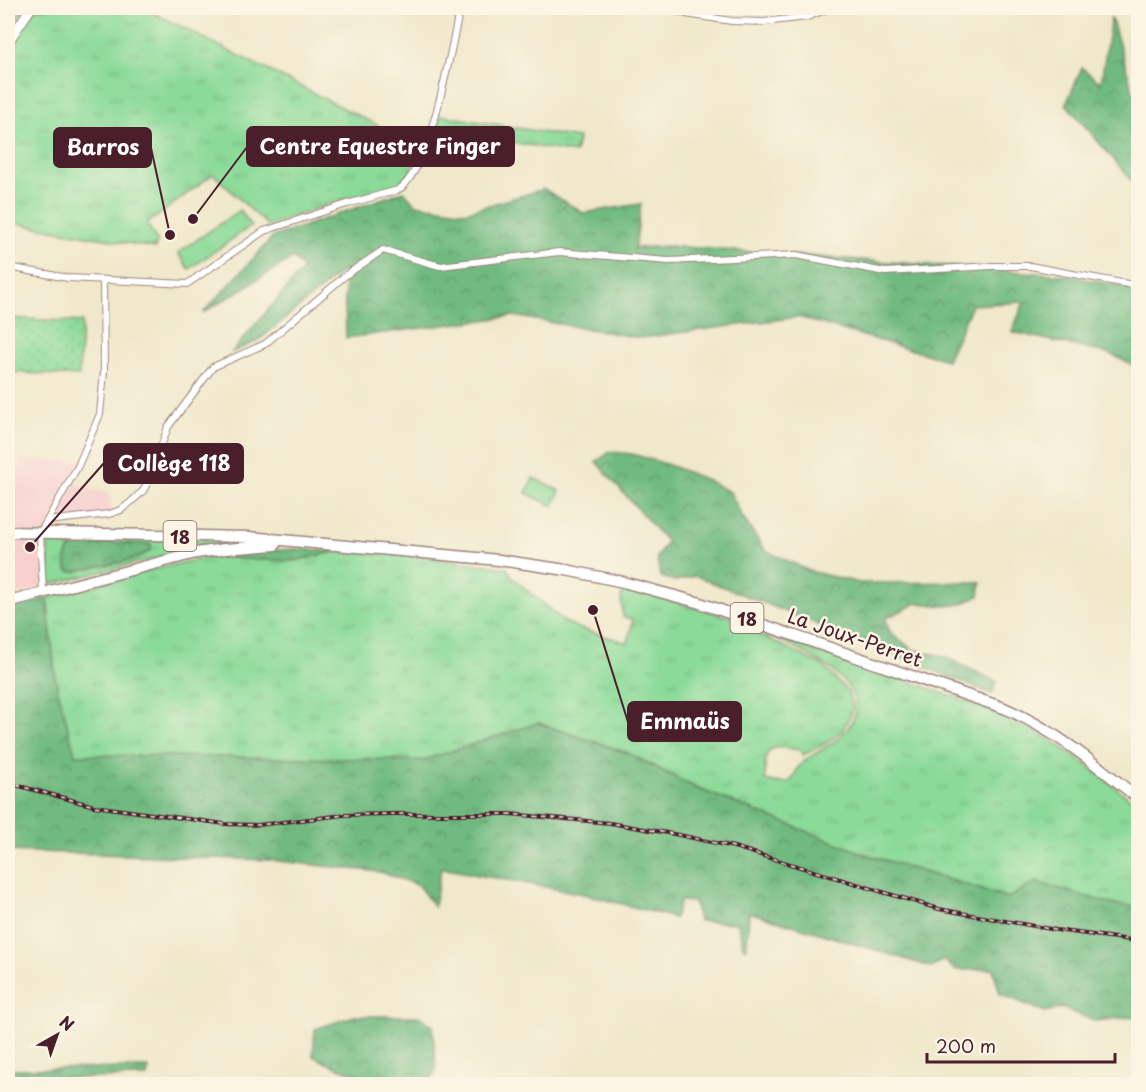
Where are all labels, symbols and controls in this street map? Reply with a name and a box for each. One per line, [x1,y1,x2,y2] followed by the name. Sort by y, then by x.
[247,127,514,166] callout: Centre Equestre Finger
[54,128,151,167] callout: Barros
[259,129,501,161] text: Centre Equestre Finger
[67,130,139,162] text: Barros
[104,444,243,483] callout: Collège 118
[117,446,231,478] text: Collège 118
[164,521,196,551] road number: 18
[784,600,926,674] street label: La Joux-Perret
[730,603,764,633] road number: 18
[628,702,741,741] callout: Emmaüs
[640,704,730,736] text: Emmaüs
[27,1005,87,1065] north arrow
[55,1009,80,1036] text: N
[927,1026,1114,1064] scale bar
[936,1032,996,1059] text: 200 m

